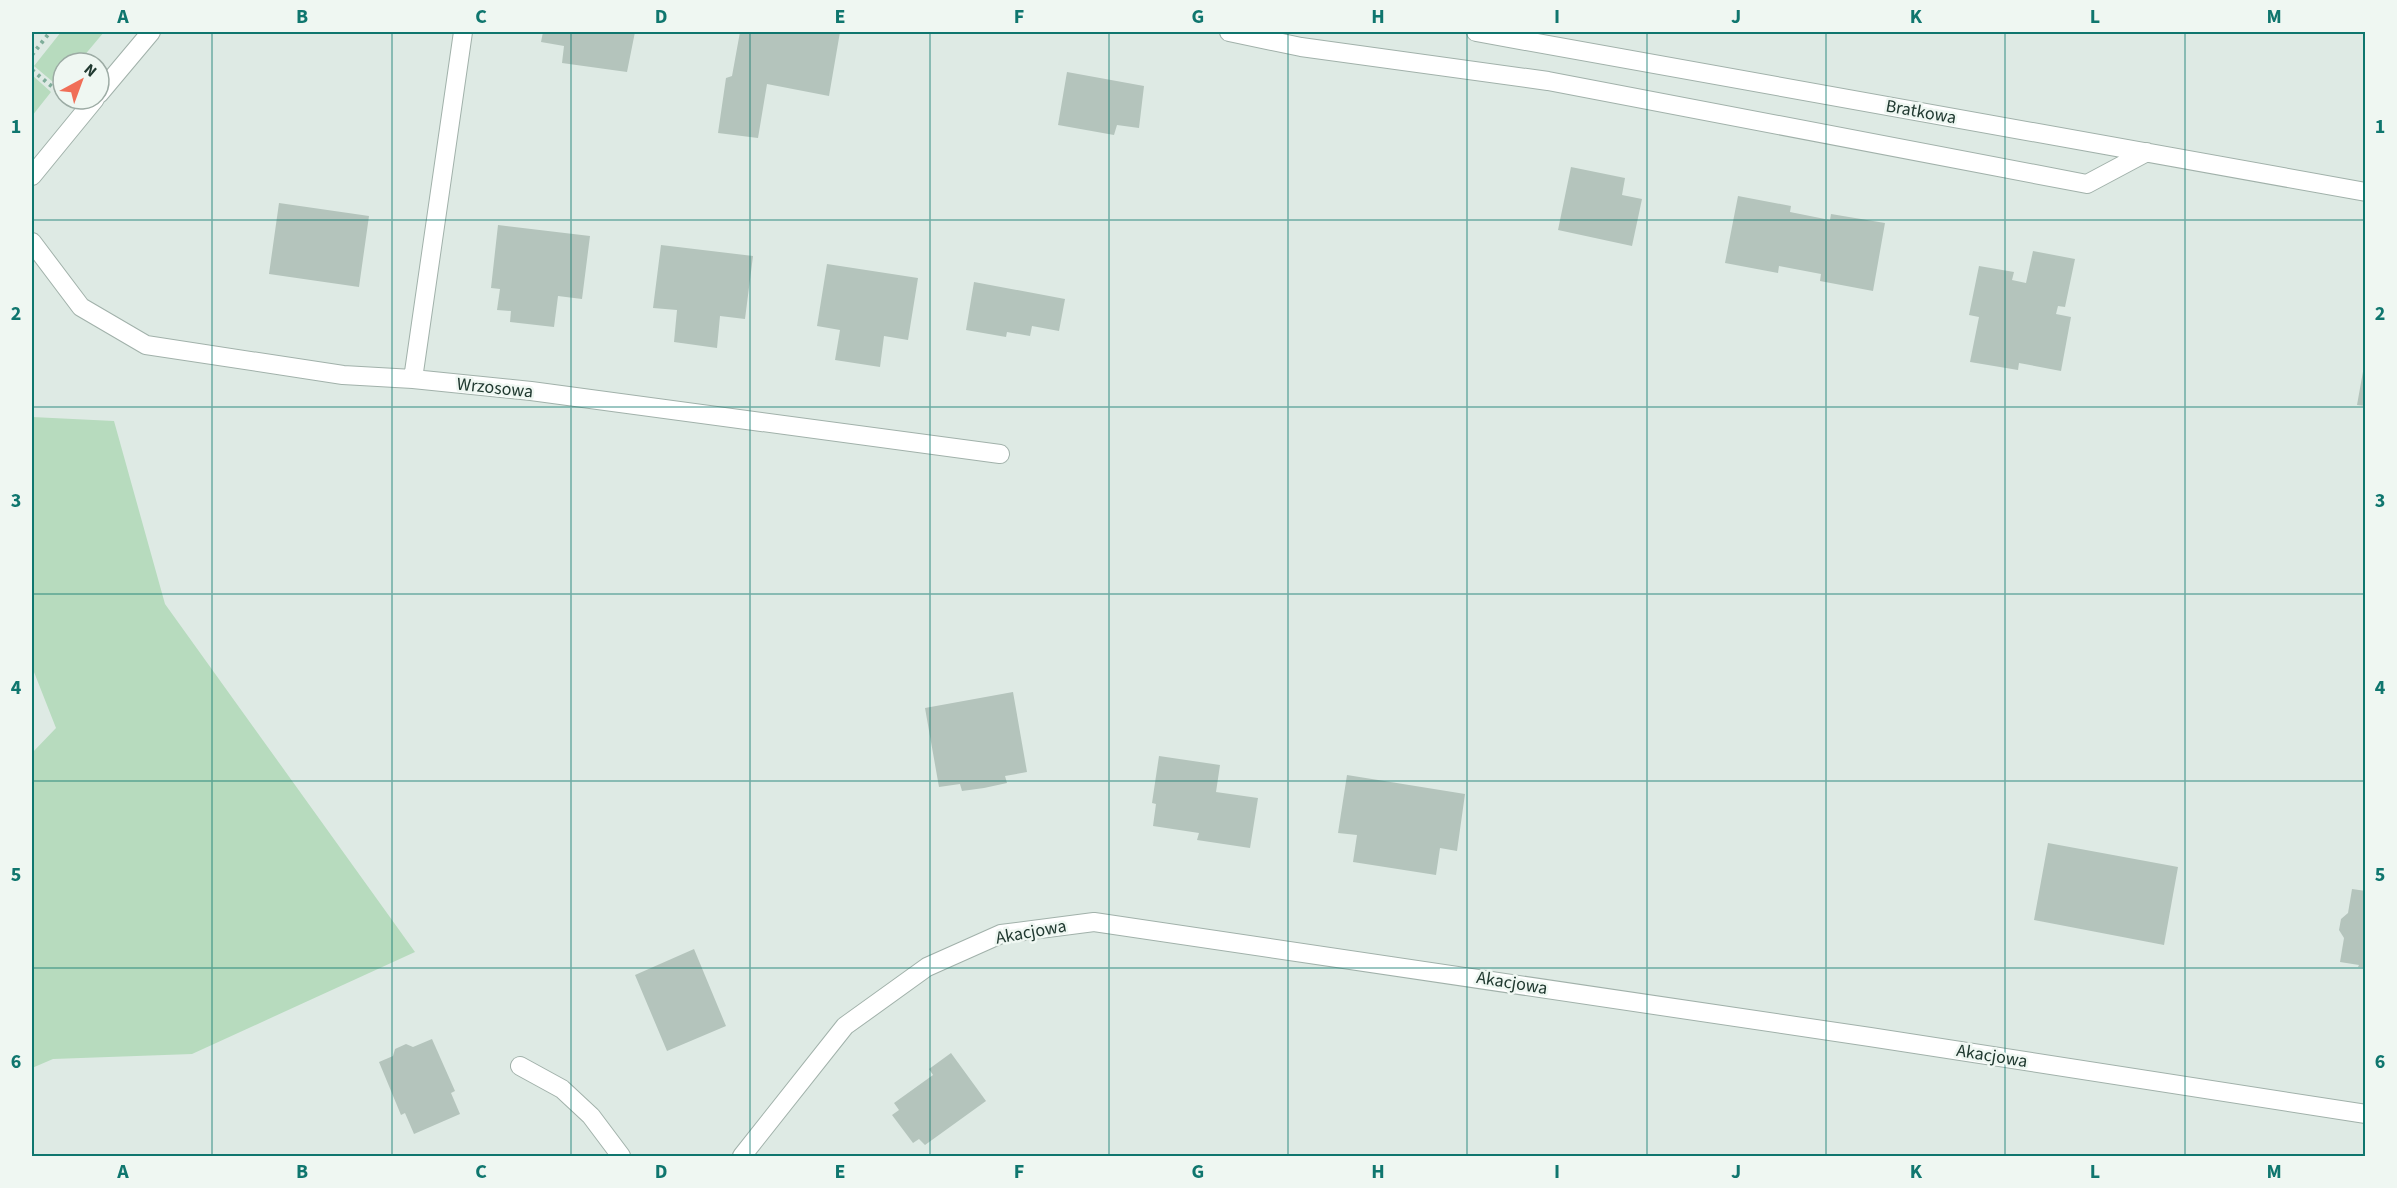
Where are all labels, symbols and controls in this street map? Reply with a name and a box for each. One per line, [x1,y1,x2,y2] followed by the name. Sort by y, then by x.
[116,3,129,31] text: A
[296,3,308,31] text: B
[475,3,487,31] text: C
[655,3,667,31] text: D
[835,3,845,31] text: E
[1014,3,1024,31] text: F
[1192,3,1204,31] text: G
[1371,3,1385,31] text: H
[1554,3,1560,31] text: I
[1731,3,1741,31] text: J
[1910,3,1923,31] text: K
[2090,3,2100,31] text: L
[2266,3,2282,31] text: M
[51,51,111,111] north arrow
[79,59,101,82] text: N
[1884,93,1958,131] street label: Bratkowa
[11,113,21,141] text: 1
[2375,113,2385,141] text: 1
[11,300,21,328] text: 2
[2375,300,2385,328] text: 2
[456,372,534,404] street label: Wrzosowa
[11,487,21,515] text: 3
[2375,487,2385,515] text: 3
[11,674,22,702] text: 4
[2375,674,2386,702] text: 4
[11,861,21,889] text: 5
[2375,861,2385,889] text: 5
[993,913,1069,951] street label: Akacjowa
[1475,965,1549,1001] street label: Akacjowa
[1955,1038,2029,1074] street label: Akacjowa
[11,1048,21,1076] text: 6
[2375,1048,2385,1076] text: 6
[116,1158,129,1186] text: A
[296,1158,308,1186] text: B
[475,1158,487,1186] text: C
[655,1158,667,1186] text: D
[835,1158,845,1186] text: E
[1014,1158,1024,1186] text: F
[1192,1158,1204,1186] text: G
[1371,1158,1385,1186] text: H
[1554,1158,1560,1186] text: I
[1731,1158,1741,1186] text: J
[1910,1158,1923,1186] text: K
[2090,1158,2100,1186] text: L
[2266,1158,2282,1186] text: M

